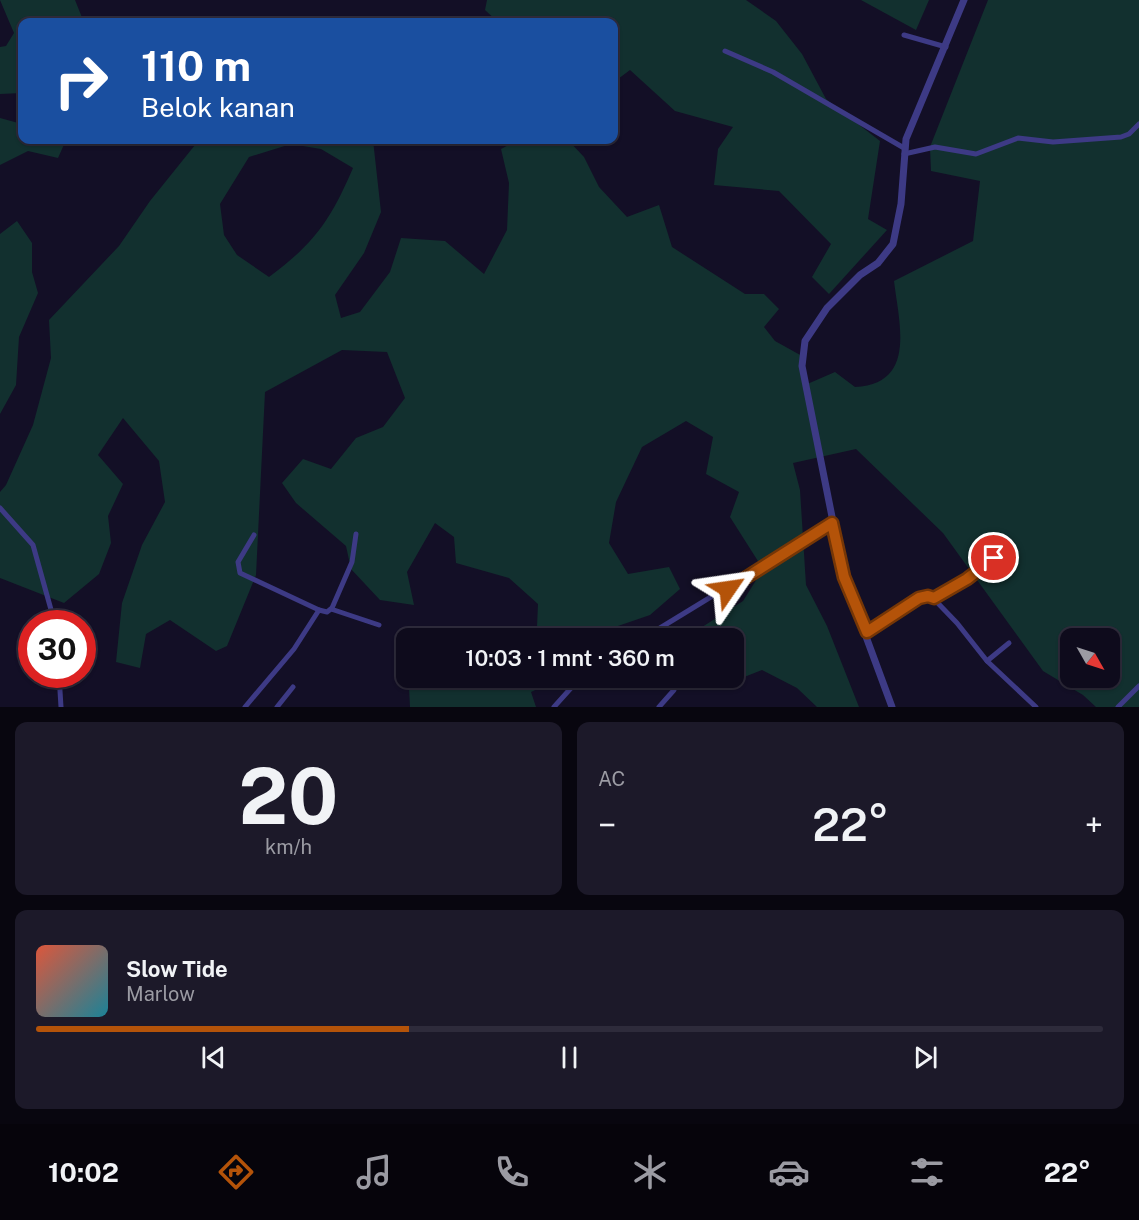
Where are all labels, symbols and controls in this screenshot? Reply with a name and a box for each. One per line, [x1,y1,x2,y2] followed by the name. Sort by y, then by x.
[141,41,251,90] text: 110 m
[42,42,120,120] icon: right
[141,91,295,123] text: Belok kanan
[968,532,1019,583] pin
[977,541,1010,574] icon: arrive
[696,557,760,621] position arrow
[18,610,96,688] speed limit sign: 30
[1060,628,1120,688] north arrow
[1060,628,1120,688] map controls
[465,645,675,671] text: 10:03 · 1 mnt · 360 m
[239,750,338,842] text: 20
[598,767,625,791] text: AC
[812,798,889,851] text: 22°
[598,806,616,844] text: −
[1085,806,1103,844] text: +
[265,835,312,859] text: km/h
[126,956,228,982] text: Slow Tide
[126,982,195,1006] text: Marlow
[197,1041,230,1074] icon: previous
[553,1041,586,1074] icon: pause
[909,1041,942,1074] icon: next
[215,1151,257,1193] icon: directions
[353,1151,395,1193] icon: music
[491,1151,533,1193] icon: phone
[629,1151,671,1193] icon: climate
[768,1151,810,1193] icon: car
[906,1151,948,1193] icon: filters
[48,1156,119,1188] text: 10:02
[1044,1156,1091,1188] text: 22°

